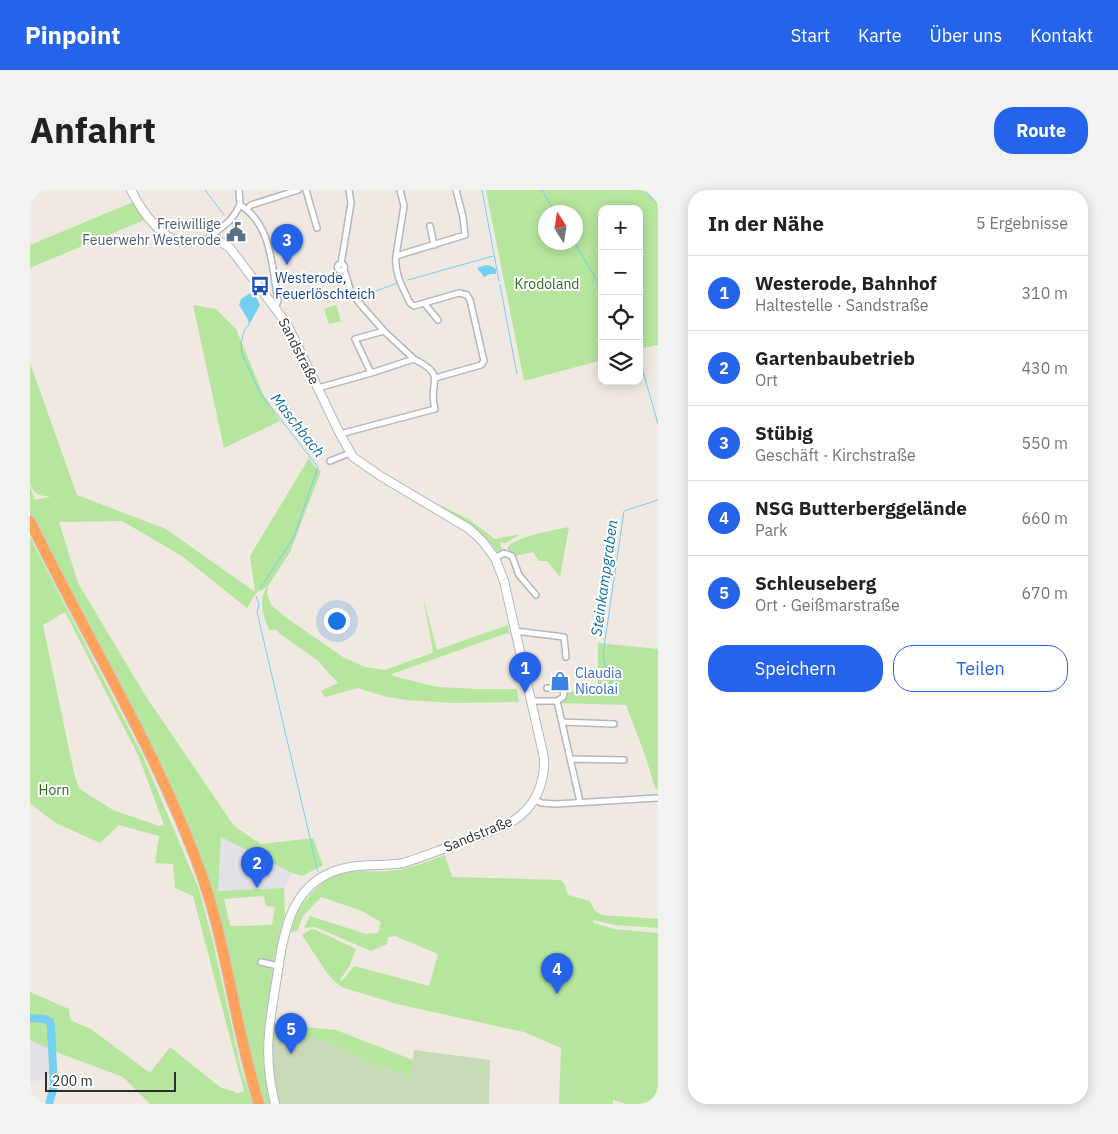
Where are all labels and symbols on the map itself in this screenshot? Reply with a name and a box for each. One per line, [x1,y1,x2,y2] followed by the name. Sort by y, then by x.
[538,205,583,250] north arrow
[82,215,221,249] place label: Freiwillige Feuerwehr Westerode
[225,221,247,243] public building icon: Freiwillige Feuerwehr Westerode
[271,224,303,265] pin: 3
[275,269,375,303] place label: Westerode, Feuerlöschteich
[249,275,271,297] bus stop icon: Westerode, Feuerlöschteich
[515,275,579,293] park label: Krodoland
[275,315,324,388] street label: Sandstraße
[267,389,329,461] water label: Maschbach
[586,519,622,637] water label: Steinkampgraben
[324,608,350,634] your location
[509,652,541,693] pin: 1
[575,664,623,698] place label: Claudia Nicolai
[549,670,571,692] shop icon: Claudia Nicolai
[39,781,69,799] park label: Horn
[441,812,515,856] street label: Sandstraße
[241,847,273,888] pin: 2
[541,953,573,994] pin: 4
[275,1013,307,1054] pin: 5
[45,1069,176,1092] scale bar

